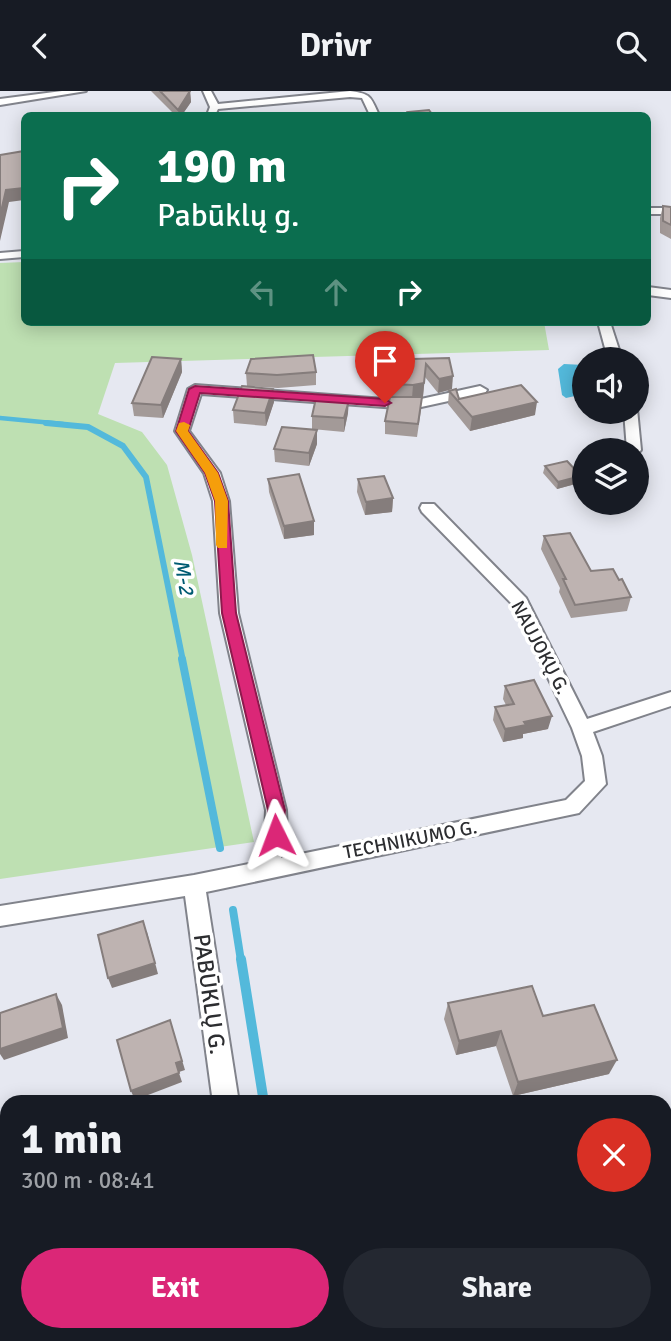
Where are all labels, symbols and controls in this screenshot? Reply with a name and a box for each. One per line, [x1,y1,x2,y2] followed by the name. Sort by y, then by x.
[299,26,372,65] text: Drivr
[21,27,59,65] icon: back
[612,27,650,65] icon: search
[157,136,287,196] text: 190 m
[42,140,133,231] icon: right
[157,196,300,235] text: Pabūklų g.
[244,273,282,311] icon: left
[317,273,355,311] icon: ahead
[390,273,428,311] icon: right
[355,331,415,403] pin
[366,342,404,380] icon: arrive
[572,347,649,515] map controls
[572,347,649,424] button: sound
[572,438,649,515] button: layers
[168,557,200,599] water label: M-2
[505,596,575,698] street label: NAUJOKŲ G.
[239,798,313,872] position arrow
[341,815,479,865] street label: TECHNIKUMO G.
[187,932,232,1056] street label: PABŪKLŲ G.
[21,1114,122,1165] text: 1 min
[577,1118,651,1192] button: close
[21,1166,155,1195] text: 300 m · 08:41
[21,1248,329,1328] button: Exit
[343,1248,651,1328] button: Share

